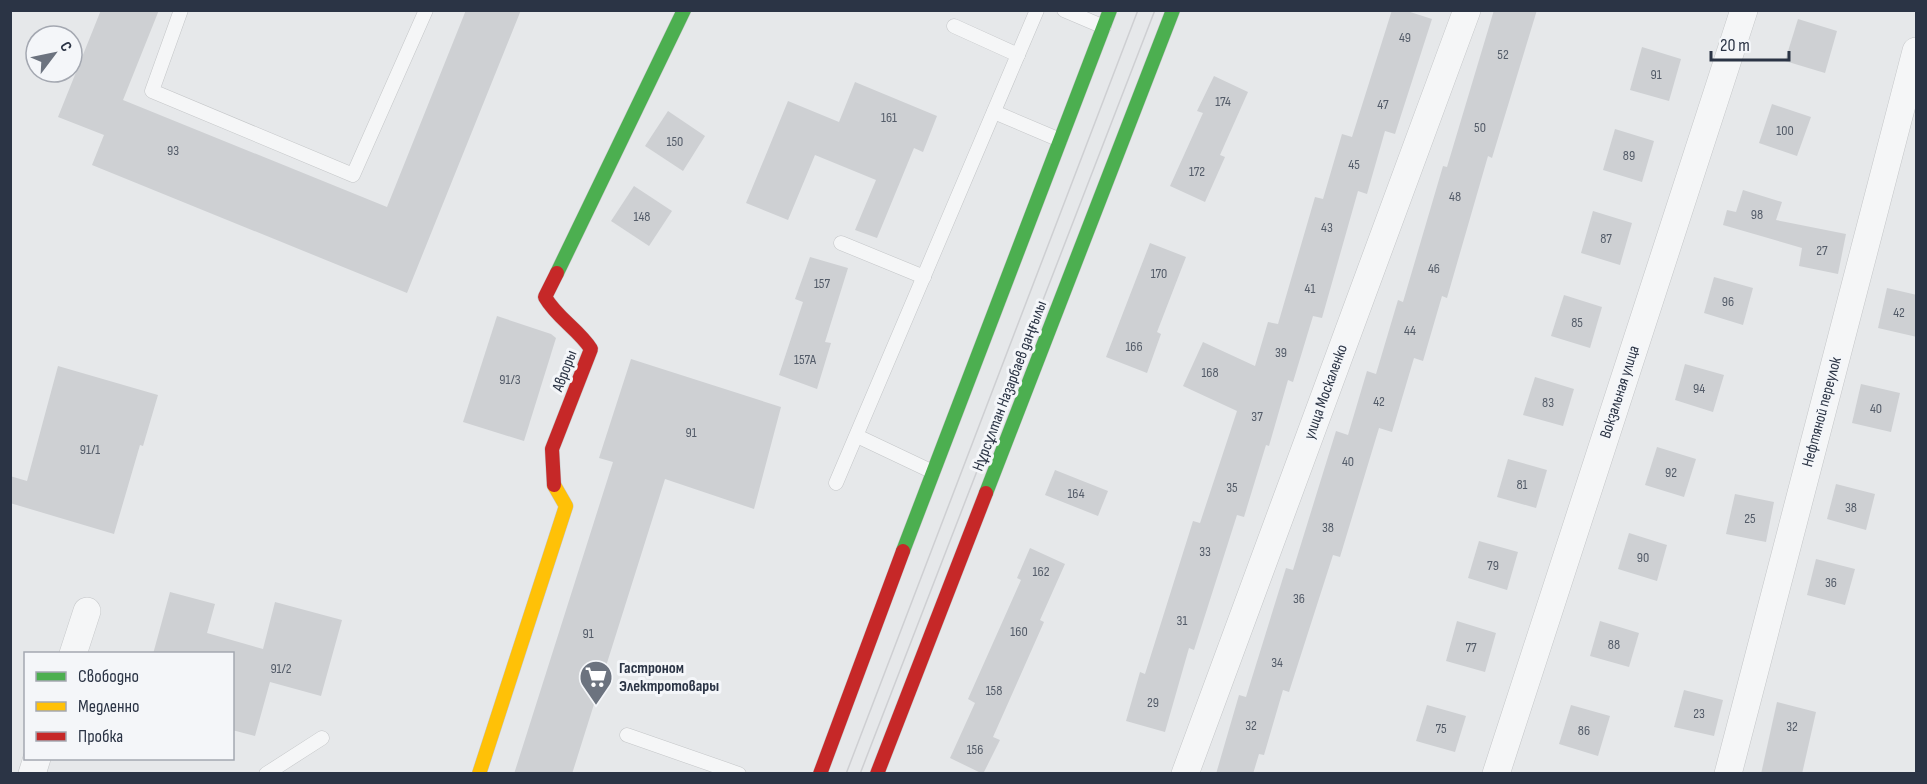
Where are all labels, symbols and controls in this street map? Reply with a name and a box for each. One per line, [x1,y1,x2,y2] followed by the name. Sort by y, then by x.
[24,24,84,84] north arrow
[1711,24,1789,62] scale bar
[1399,29,1411,46] house number: 49
[1720,35,1750,56] text: 20 m
[55,38,76,55] text: С
[1497,46,1509,63] house number: 52
[1650,66,1662,83] house number: 91
[1215,93,1231,110] house number: 174
[1377,96,1389,113] house number: 47
[881,109,897,126] house number: 161
[1474,119,1486,136] house number: 50
[1776,122,1794,139] house number: 100
[667,133,683,150] house number: 150
[167,142,179,159] house number: 93
[1623,147,1635,164] house number: 89
[1348,156,1360,173] house number: 45
[1189,163,1205,180] house number: 172
[1449,188,1461,205] house number: 48
[1751,206,1763,223] house number: 98
[634,208,650,225] house number: 148
[1321,219,1333,236] house number: 43
[1600,230,1612,247] house number: 87
[1816,242,1828,259] house number: 27
[1428,260,1440,277] house number: 46
[1151,265,1167,282] house number: 170
[814,275,830,292] house number: 157
[1305,280,1315,297] house number: 41
[1722,293,1734,310] house number: 96
[969,298,1051,474] street label: Нұрсұлтан Назарбаев даңғылы
[1893,304,1905,321] house number: 42
[1571,314,1583,331] house number: 85
[1404,322,1416,339] house number: 44
[1125,338,1143,355] house number: 166
[1300,342,1352,442] street label: улица Москаленко
[1596,343,1644,441] street label: Вокзальная улица
[1275,344,1287,361] house number: 39
[548,348,581,395] street label: Авроры
[794,351,817,368] house number: 157А
[1798,354,1846,469] street label: Нефтяной переулок
[1201,364,1219,381] house number: 168
[499,371,521,388] house number: 91/3
[1693,380,1705,397] house number: 94
[1373,393,1385,410] house number: 42
[1542,394,1554,411] house number: 83
[1870,400,1882,417] house number: 40
[1251,408,1263,425] house number: 37
[685,424,697,441] house number: 91
[80,441,100,458] house number: 91/1
[1342,453,1354,470] house number: 40
[1665,464,1677,481] house number: 92
[1516,476,1528,493] house number: 81
[1226,479,1238,496] house number: 35
[1067,485,1085,502] house number: 164
[1845,499,1857,516] house number: 38
[1744,510,1756,527] house number: 25
[1322,519,1334,536] house number: 38
[1199,543,1211,560] house number: 33
[1637,549,1649,566] house number: 90
[1487,557,1499,574] house number: 79
[1033,563,1050,580] house number: 162
[1825,574,1837,591] house number: 36
[1293,590,1305,607] house number: 36
[1177,612,1187,629] house number: 31
[1010,623,1028,640] house number: 160
[582,625,594,642] house number: 91
[1608,636,1620,653] house number: 88
[1465,639,1477,656] house number: 77
[24,652,234,760] legend
[1271,654,1283,671] house number: 34
[578,659,614,706] supermarket icon: Гастроном Электротовары
[619,659,719,696] place label: Гастроном Электротовары
[270,660,292,677] house number: 91/2
[78,666,139,687] text: Свободно
[986,682,1002,699] house number: 158
[1147,694,1159,711] house number: 29
[78,696,140,717] text: Медленно
[1693,705,1705,722] house number: 23
[1245,717,1257,734] house number: 32
[1786,718,1798,735] house number: 32
[1435,720,1447,737] house number: 75
[1578,722,1590,739] house number: 86
[78,726,123,747] text: Пробка
[967,741,983,758] house number: 156

